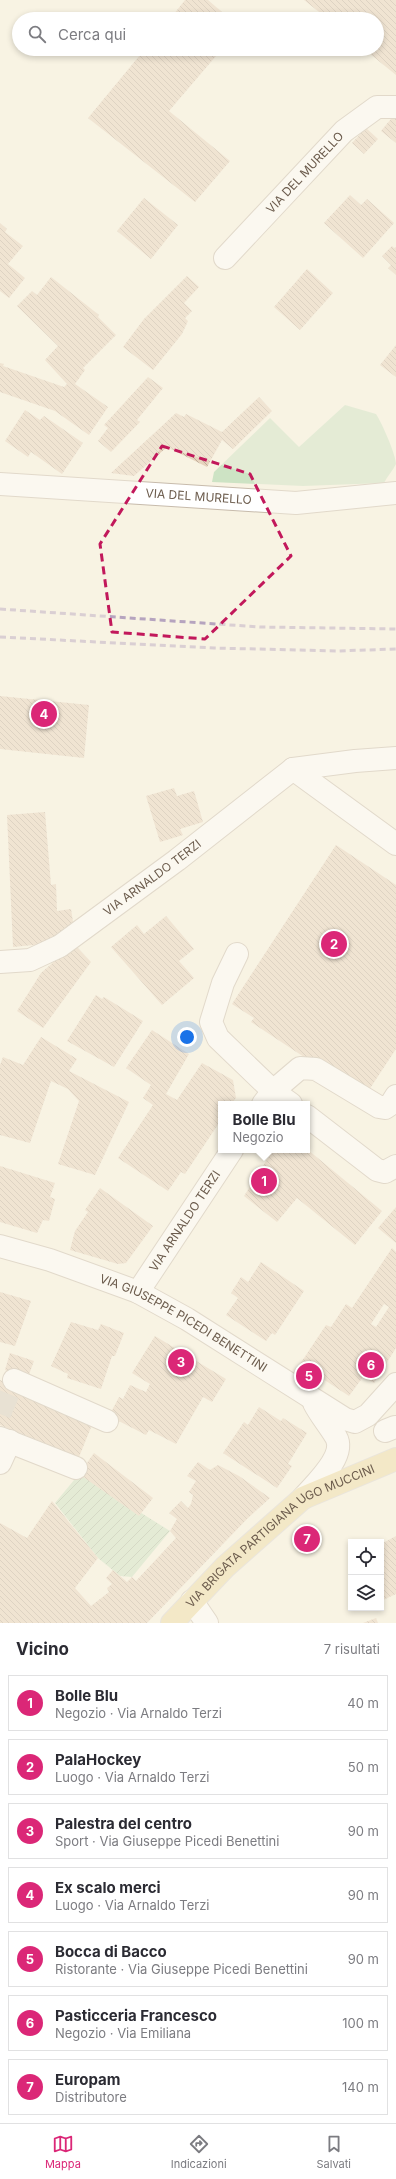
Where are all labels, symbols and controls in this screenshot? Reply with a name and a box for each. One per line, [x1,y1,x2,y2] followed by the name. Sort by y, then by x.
[12,12,384,56] search box
[26,23,48,45] icon: search
[58,25,126,44] text: Cerca qui
[263,128,346,216] street label: VIA DEL MURELLO
[145,485,252,507] street label: VIA DEL MURELLO
[31,699,57,729] pin: 4
[100,836,204,919] street label: VIA ARNALDO TERZI
[321,929,347,959] pin: 2
[177,1027,197,1047] your location
[218,1101,310,1153] popup
[232,1110,296,1129] text: Bolle Blu
[232,1129,284,1145] text: Negozio
[251,1166,277,1196] pin: 1
[146,1167,223,1274] street label: VIA ARNALDO TERZI
[98,1271,270,1375] street label: VIA GIUSEPPE PICEDI BENETTINI
[168,1347,194,1377] pin: 3
[358,1350,384,1380] pin: 6
[296,1361,322,1391] pin: 5
[182,1461,377,1611] street label: VIA BRIGATA PARTIGIANA UGO MUCCINI
[294,1524,320,1554] pin: 7
[348,1539,384,1611] map controls
[348,1539,384,1575] button: locate
[348,1575,384,1611] button: layers
[16,1639,69,1659] text: Vicino
[324,1641,380,1657] text: 7 risultati
[55,1686,118,1705] text: Bolle Blu
[27,1695,33,1711] text: 1
[347,1695,379,1711] text: 40 m
[55,1705,222,1721] text: Negozio · Via Arnaldo Terzi
[55,1750,141,1769] text: PalaHockey
[26,1759,34,1775] text: 2
[348,1759,379,1775] text: 50 m
[55,1769,210,1785] text: Luogo · Via Arnaldo Terzi
[55,1814,192,1833] text: Palestra del centro
[26,1823,34,1839] text: 3
[348,1823,379,1839] text: 90 m
[55,1833,279,1849] text: Sport · Via Giuseppe Picedi Benettini
[55,1878,161,1897] text: Ex scalo merci
[26,1887,34,1903] text: 4
[348,1887,379,1903] text: 90 m
[55,1897,210,1913] text: Luogo · Via Arnaldo Terzi
[55,1942,167,1961] text: Bocca di Bacco
[26,1951,34,1967] text: 5
[348,1951,379,1967] text: 90 m
[55,1961,308,1977] text: Ristorante · Via Giuseppe Picedi Benettini
[55,2006,217,2025] text: Pasticceria Francesco
[26,2015,34,2031] text: 6
[342,2015,379,2031] text: 100 m
[55,2025,191,2041] text: Negozio · Via Emiliana
[55,2070,120,2089] text: Europam
[26,2079,34,2095] text: 7
[342,2079,379,2095] text: 140 m
[55,2089,127,2105] text: Distributore
[45,2133,81,2171] tab: Mappa
[171,2133,227,2171] tab: Indicazioni
[317,2133,351,2171] tab: Salvati

